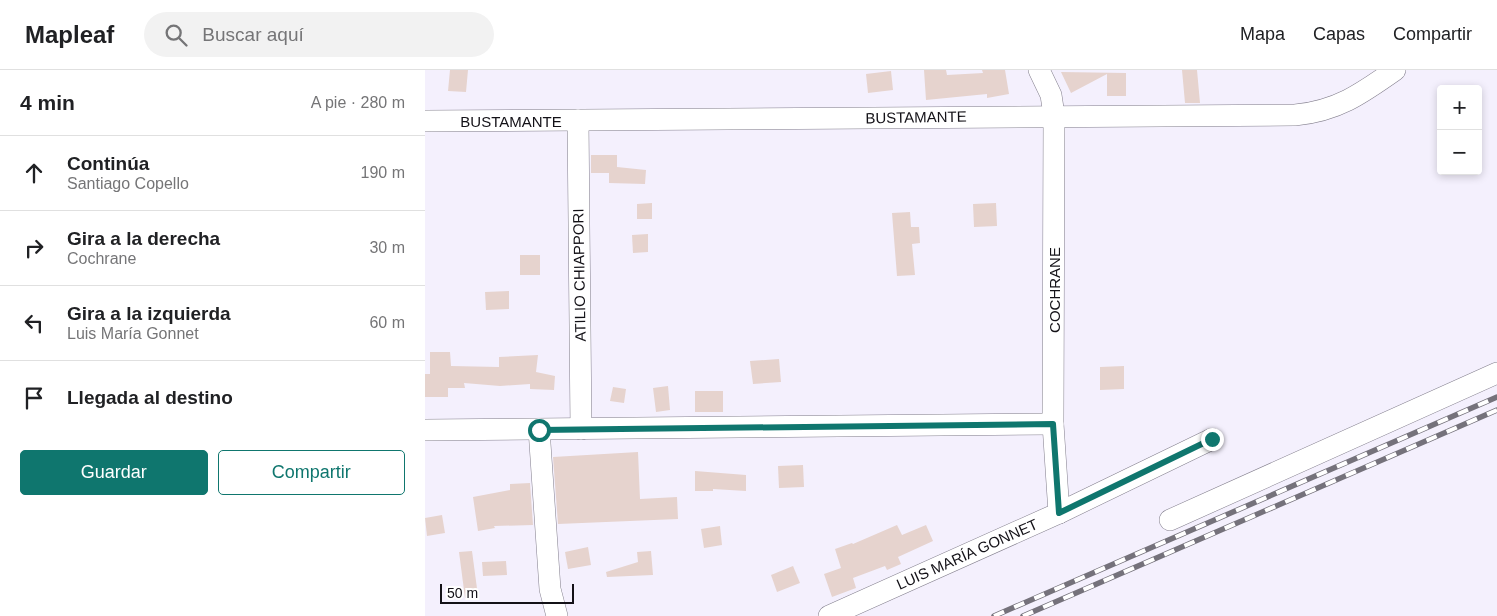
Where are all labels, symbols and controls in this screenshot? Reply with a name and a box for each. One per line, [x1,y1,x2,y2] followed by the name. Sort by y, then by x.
[144,12,494,57] search box
[25,21,114,48] text: Mapleaf
[162,21,190,49] icon: search
[202,24,304,45] text: Buscar aquí
[1240,24,1285,44] text: Mapa
[1313,24,1365,44] text: Capas
[1393,24,1472,44] text: Compartir
[1437,85,1482,175] map controls
[1437,85,1482,130] button: +
[20,91,75,114] text: 4 min
[311,94,405,111] text: A pie · 280 m
[865,108,967,126] street label: BUSTAMANTE
[460,113,562,130] street label: BUSTAMANTE
[1437,130,1482,175] button: −
[67,153,149,174] text: Continúa
[20,159,48,187] icon: ahead
[361,164,405,181] text: 190 m
[67,175,189,192] text: Santiago Copello
[569,208,589,342] street label: ATILIO CHIAPPORI
[67,228,220,249] text: Gira a la derecha
[20,234,48,262] icon: right
[369,239,405,256] text: 30 m
[1046,247,1063,333] street label: COCHRANE
[67,250,136,267] text: Cochrane
[67,303,231,324] text: Gira a la izquierda
[20,309,48,337] icon: left
[369,314,405,331] text: 60 m
[67,325,199,342] text: Luis María Gonnet
[20,384,48,412] icon: arrive
[67,387,233,408] text: Llegada al destino
[528,419,551,442] route start
[1201,428,1224,451] route end
[20,450,208,495] button: Guardar
[218,450,405,495] button: Compartir
[894,515,1040,593] street label: LUIS MARÍA GONNET
[440,581,574,604] scale bar
[447,585,478,601] text: 50 m

